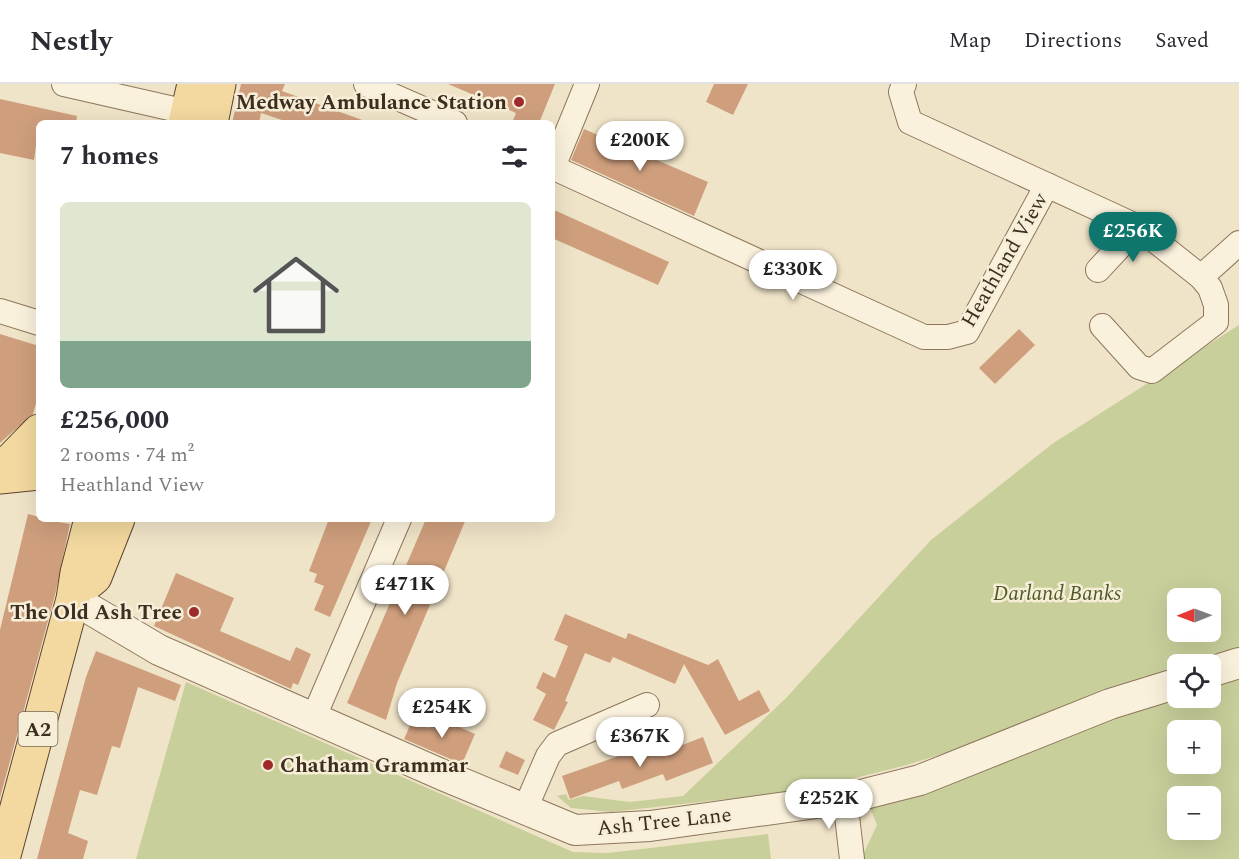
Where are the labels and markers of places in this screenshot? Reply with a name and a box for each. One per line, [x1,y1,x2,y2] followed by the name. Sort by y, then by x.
[235,87,507,119] place label: Medway Ambulance Station
[512,95,526,109] marker: Medway Ambulance Station
[598,121,682,172] pin: £200K
[1091,212,1175,263] pin: £256K
[751,250,835,301] pin: £330K
[363,565,447,616] pin: £471K
[10,597,182,629] place label: The Old Ash Tree
[187,605,201,619] marker: The Old Ash Tree
[400,688,484,739] pin: £254K
[598,717,682,768] pin: £367K
[280,750,468,782] place label: Chatham Grammar
[261,758,275,772] marker: Chatham Grammar
[787,779,871,830] pin: £252K

